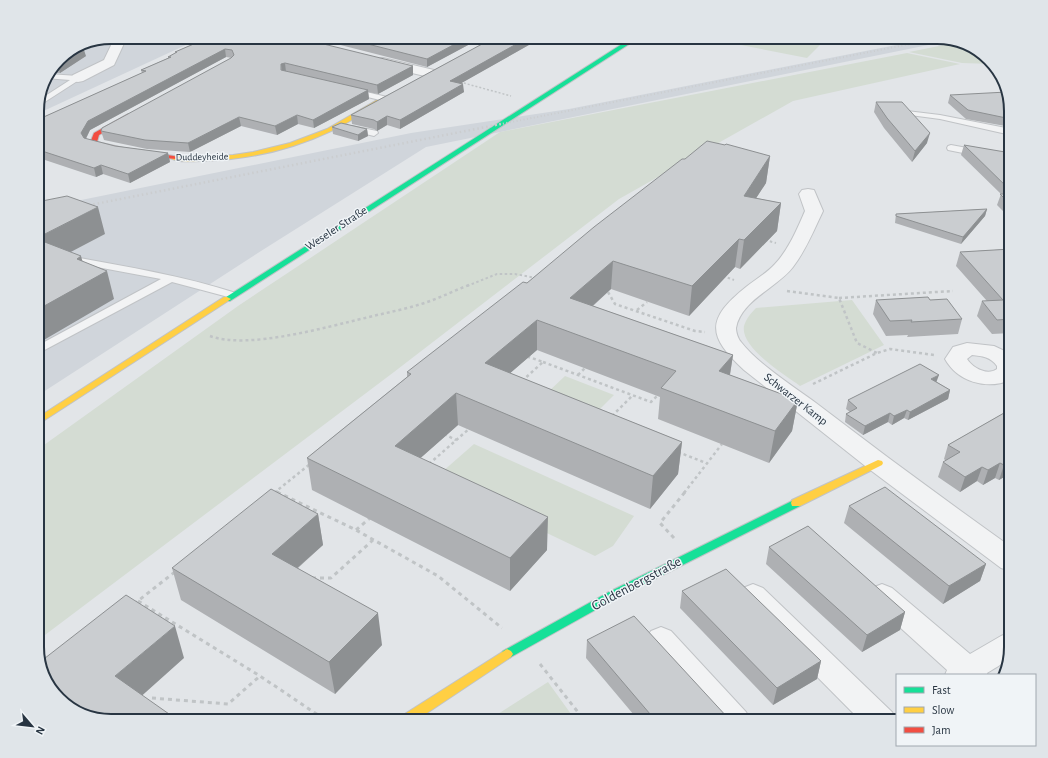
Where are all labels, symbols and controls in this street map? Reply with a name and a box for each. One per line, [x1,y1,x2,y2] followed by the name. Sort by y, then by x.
[176,152,229,162] street label: Duddeyheide
[303,204,369,252] street label: Weseler Straße
[762,371,830,427] street label: Schwarzer Kamp
[589,554,683,613] street label: Goldenbergstraße
[896,674,1036,746] legend
[932,684,951,696] text: Fast
[932,704,954,716] text: Slow
[12,706,52,746] north arrow
[34,724,47,736] text: N
[932,724,951,736] text: Jam

